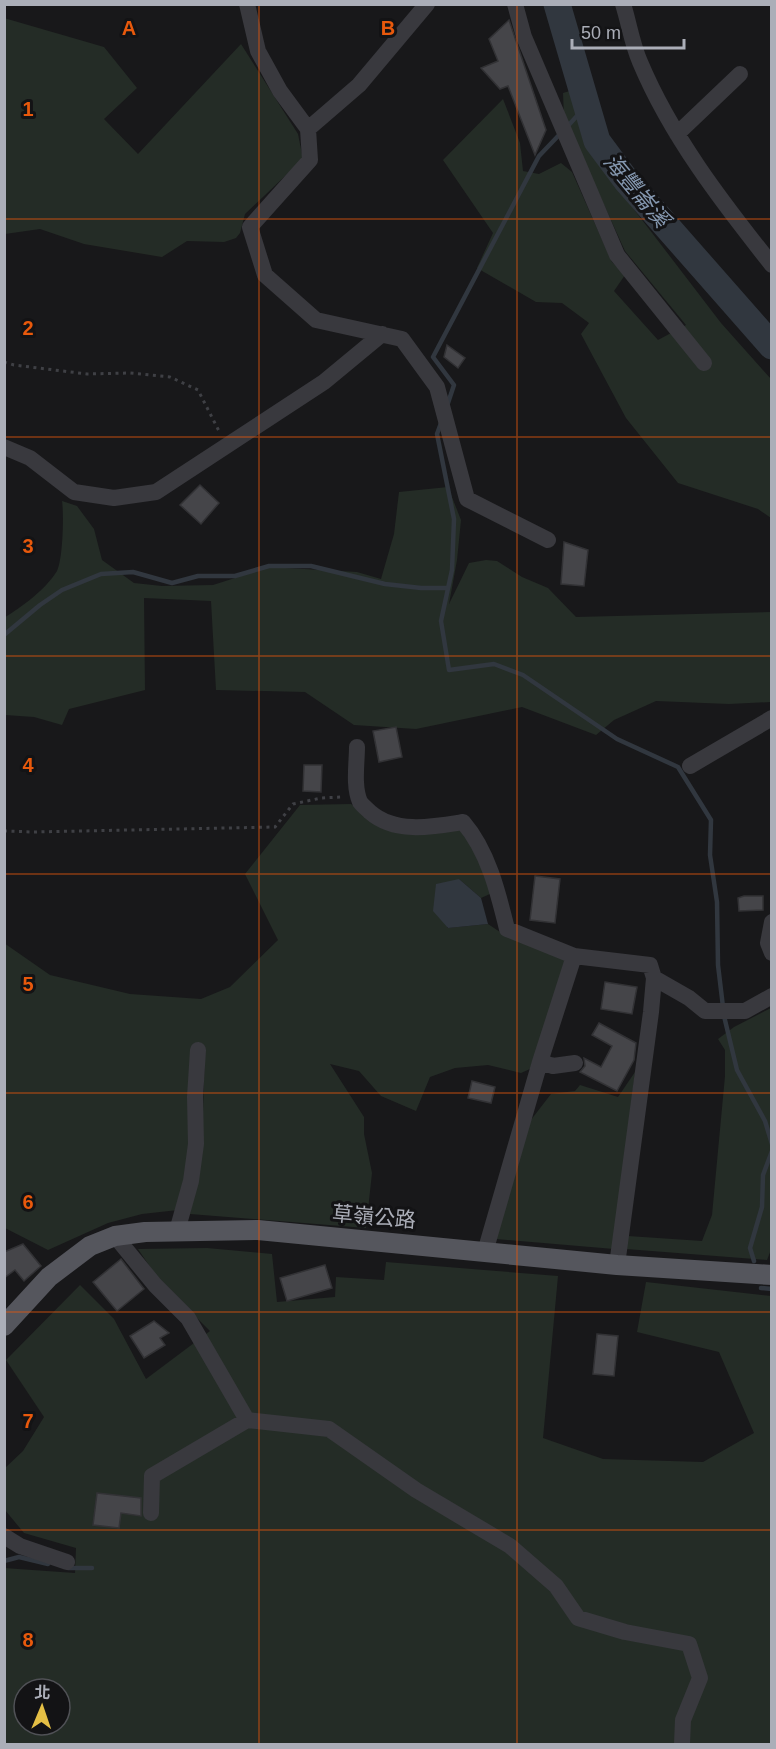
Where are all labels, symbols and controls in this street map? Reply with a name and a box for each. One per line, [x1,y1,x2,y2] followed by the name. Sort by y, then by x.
[572,12,684,50] scale bar
[122,17,136,39] text: A
[381,17,395,39] text: B
[581,23,621,43] text: 50 m
[22,98,34,120] text: 1
[599,149,676,234] water label: 海豐崙溪
[22,317,34,339] text: 2
[22,535,34,557] text: 3
[22,754,34,776] text: 4
[22,973,34,995] text: 5
[22,1191,34,1213] text: 6
[331,1201,417,1232] street label: 草嶺公路
[22,1410,34,1432] text: 7
[22,1629,34,1651] text: 8
[12,1677,72,1737] north arrow
[34,1684,51,1701] text: 北

